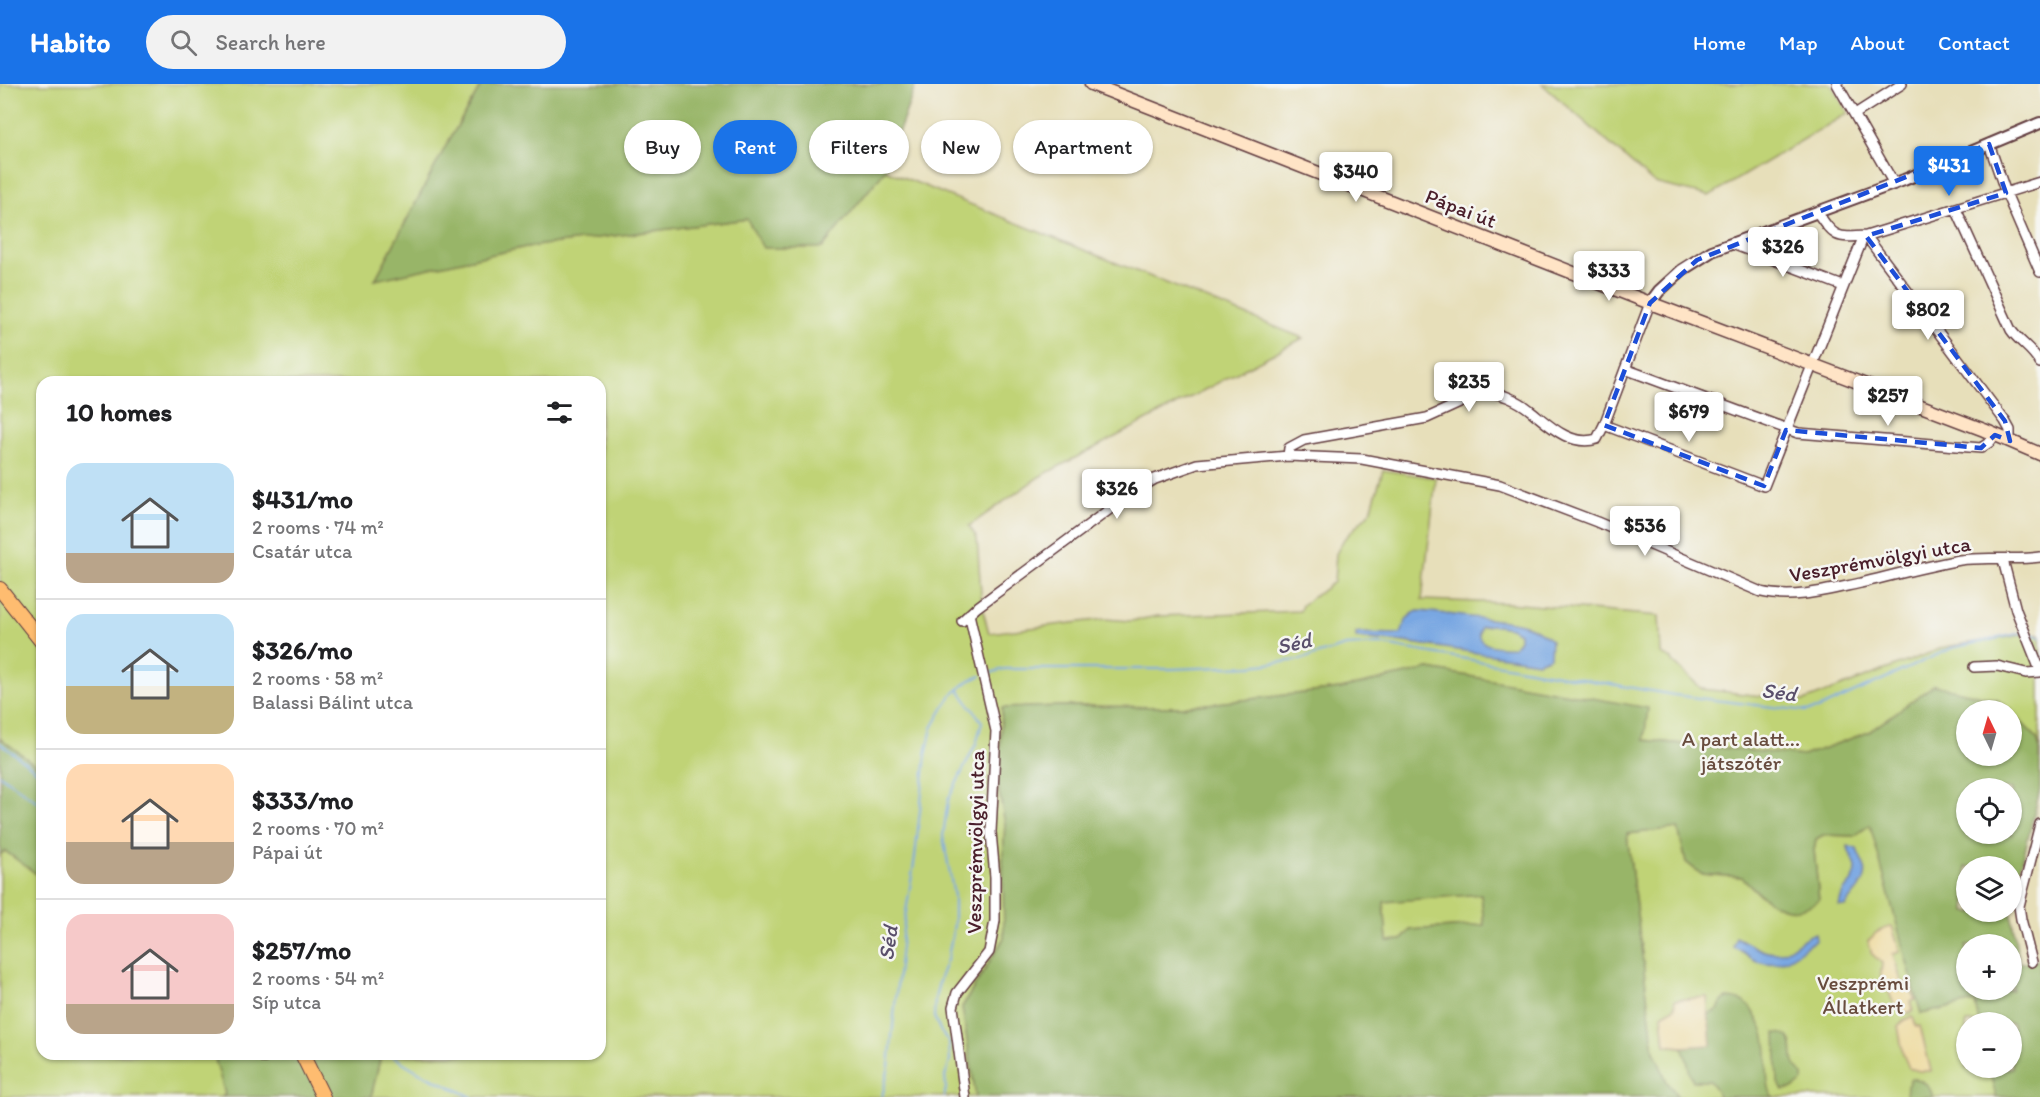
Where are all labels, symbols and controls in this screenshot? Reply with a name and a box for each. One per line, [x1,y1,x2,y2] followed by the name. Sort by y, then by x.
[146,15,566,69] search box
[30,25,110,59] text: Habito
[167,26,200,59] icon: search
[215,29,326,56] text: Search here
[1693,30,1746,55] text: Home
[1779,30,1818,55] text: Map
[1851,30,1905,55] text: About
[1938,30,2010,55] text: Contact
[624,120,701,174] chip: Buy
[713,120,797,174] chip: Rent
[809,120,909,174] chip: Filters
[921,120,1001,174] chip: New
[1013,120,1153,174] chip: Apartment
[1913,146,1985,197] pin: $431
[1320,152,1392,203] pin: $340
[1928,153,1970,177] text: $431
[1333,159,1379,183] text: $340
[1422,183,1500,233] street label: Pápai út
[1747,227,1819,278] pin: $326
[1762,234,1804,258] text: $326
[1573,251,1645,302] pin: $333
[1588,258,1630,282] text: $333
[1892,290,1964,341] pin: $802
[1906,297,1950,321] text: $802
[1433,362,1505,413] pin: $235
[1448,369,1490,393] text: $235
[1852,376,1924,427] pin: $257
[1867,383,1909,407] text: $257
[1653,392,1725,443] pin: $679
[66,396,172,428] text: 10 homes
[543,396,576,429] icon: filters
[1668,399,1710,423] text: $679
[1081,469,1153,520] pin: $326
[1096,476,1138,500] text: $326
[252,483,353,515] text: $431/mo
[114,487,186,559] icon: home
[1609,506,1681,557] pin: $536
[1624,513,1666,537] text: $536
[252,515,384,539] text: 2 rooms · 74 m²
[1787,531,1973,587] street label: Veszprémvölgyi utca
[252,539,352,563] text: Csatár utca
[1274,626,1316,660] water label: Séd
[252,634,353,666] text: $326/mo
[114,638,186,710] icon: home
[252,666,383,690] text: 2 rooms · 58 m²
[1760,676,1800,708] water label: Séd
[252,690,413,714] text: Balassi Bálint utca
[1956,700,2022,766] north arrow
[1956,700,2022,1078] map controls
[1682,726,1800,775] park label: A part alatt... játszótér
[961,750,989,934] street label: Veszprémvölgyi utca
[1956,778,2022,844] button: locate
[252,784,354,816] text: $333/mo
[114,788,186,860] icon: home
[252,816,384,840] text: 2 rooms · 70 m²
[252,840,322,864] text: Pápai út
[1956,856,2022,922] button: layers
[872,922,904,962] water label: Séd
[252,934,351,966] text: $257/mo
[1956,934,2022,1000] button: +
[114,938,186,1010] icon: home
[252,966,384,990] text: 2 rooms · 54 m²
[1817,970,1909,1019] park label: Veszprémi Állatkert
[252,990,321,1014] text: Síp utca
[1956,1012,2022,1078] button: −

